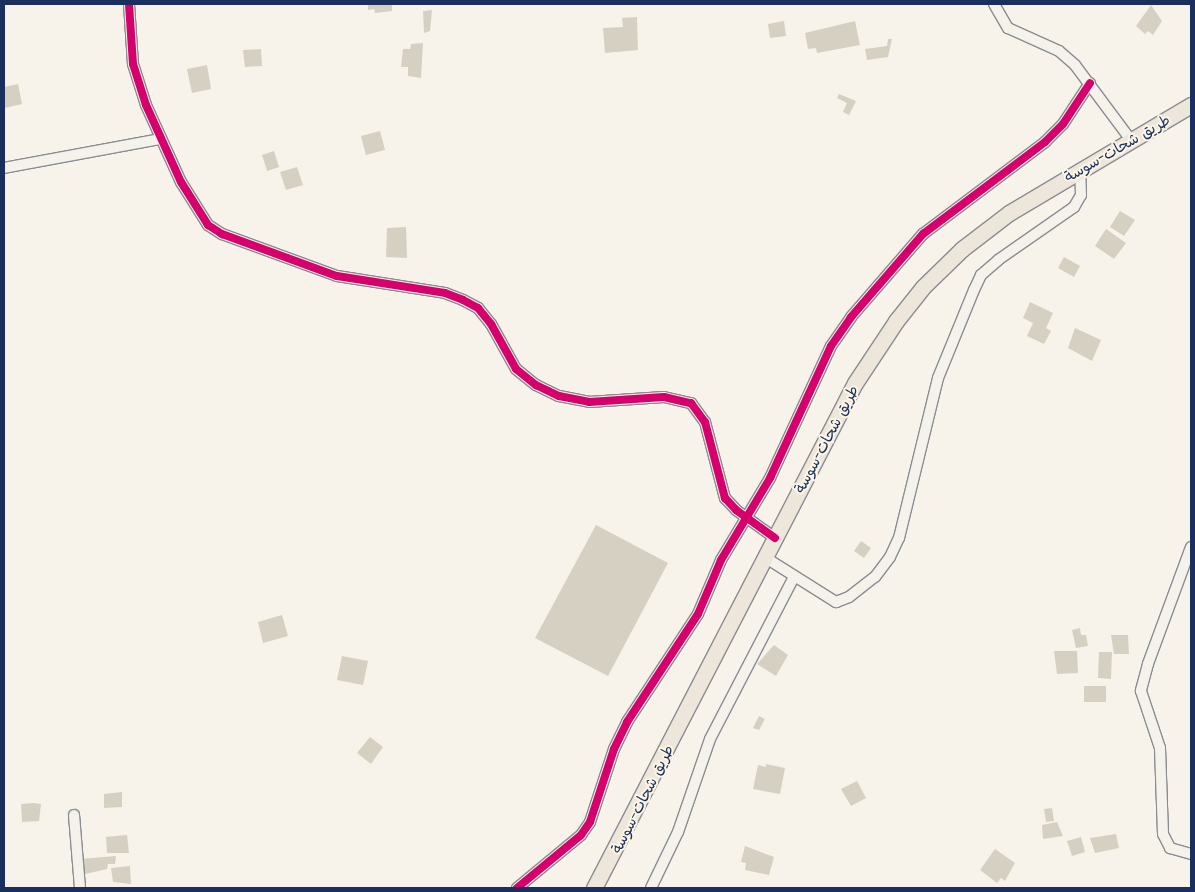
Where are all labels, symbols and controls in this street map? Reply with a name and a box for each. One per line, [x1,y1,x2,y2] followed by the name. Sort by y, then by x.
[1061,110,1173,186] street label: طريق شحات-سوسة
[790,382,862,496] street label: طريق شحات-سوسة
[607,742,677,856] street label: طريق شحات-سوسة

